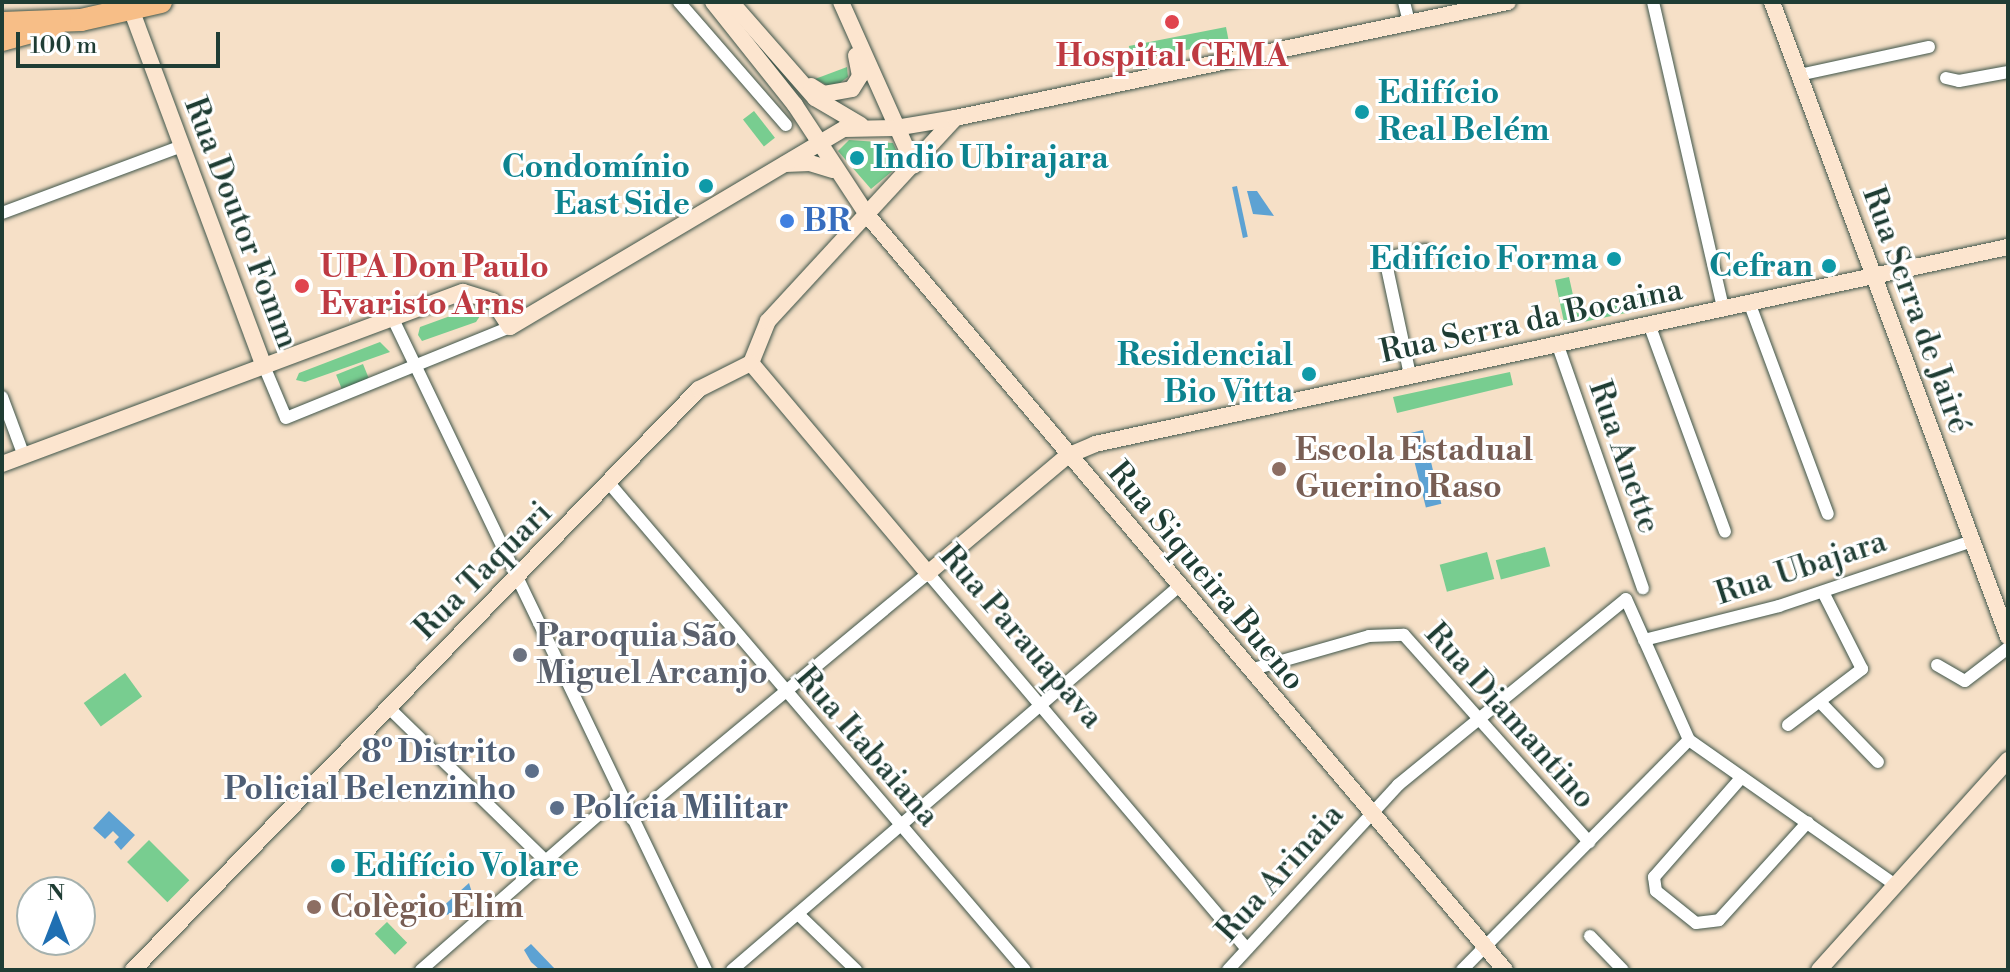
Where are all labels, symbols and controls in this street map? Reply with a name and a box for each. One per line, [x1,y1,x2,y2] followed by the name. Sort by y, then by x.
[1161,11,1183,33] marker: Hospital CEMA
[20,16,224,66] scale bar
[30,31,97,61] text: 100 m
[1056,37,1288,75] place label: Hospital CEMA
[1378,75,1549,150] place label: Edifício Real Belém
[175,92,307,354] street label: Rua Doutor Fomm
[1353,103,1371,121] marker: Edifício Real Belém
[873,139,1108,177] place label: Indio Ubirajara
[502,149,690,224] place label: Condomínio East Side
[848,149,866,167] marker: Indio Ubirajara
[697,177,715,195] marker: Condomínio East Side
[1854,181,1978,439] street label: Rua Serra de Jairé
[803,202,851,240] place label: BR
[778,212,796,230] marker: BR
[1370,240,1598,278] place label: Edifício Forma
[1709,247,1813,285] place label: Cefran
[320,249,549,324] place label: UPA Don Paulo Evaristo Arns
[1605,250,1623,268] marker: Edifício Forma
[1820,257,1838,275] marker: Cefran
[1376,270,1686,372] street label: Rua Serra da Bocaina
[291,275,313,297] marker: UPA Don Paulo Evaristo Arns
[1117,337,1293,412] place label: Residencial Bio Vitta
[1300,365,1318,383] marker: Residencial Bio Vitta
[1580,376,1668,538] street label: Rua Anette
[1295,432,1533,507] place label: Escola Estadual Guerino Raso
[1099,454,1313,698] street label: Rua Siqueira Bueno
[1270,460,1288,478] marker: Escola Estadual Guerino Raso
[406,494,560,648] street label: Rua Taquari
[1711,522,1891,614] street label: Rua Ubajara
[931,537,1111,737] street label: Rua Parauapava
[1416,615,1604,817] street label: Rua Diamantino
[536,618,768,693] place label: Paroquia São Miguel Arcanjo
[511,646,529,664] marker: Paroquia São Miguel Arcanjo
[787,659,947,835] street label: Rua Itabaiana
[224,734,516,809] place label: 8º Distrito Policial Belenzinho
[523,762,541,780] marker: 8º Distrito Policial Belenzinho
[573,789,789,827] place label: Polícia Militar
[1208,796,1352,950] street label: Rua Arinaia
[548,799,566,817] marker: Polícia Militar
[354,847,579,885] place label: Edifício Volare
[329,857,347,875] marker: Edifício Volare
[16,876,96,956] north arrow
[47,880,65,907] text: N
[330,888,524,926] place label: Colègio Elim
[305,898,323,916] marker: Colègio Elim

